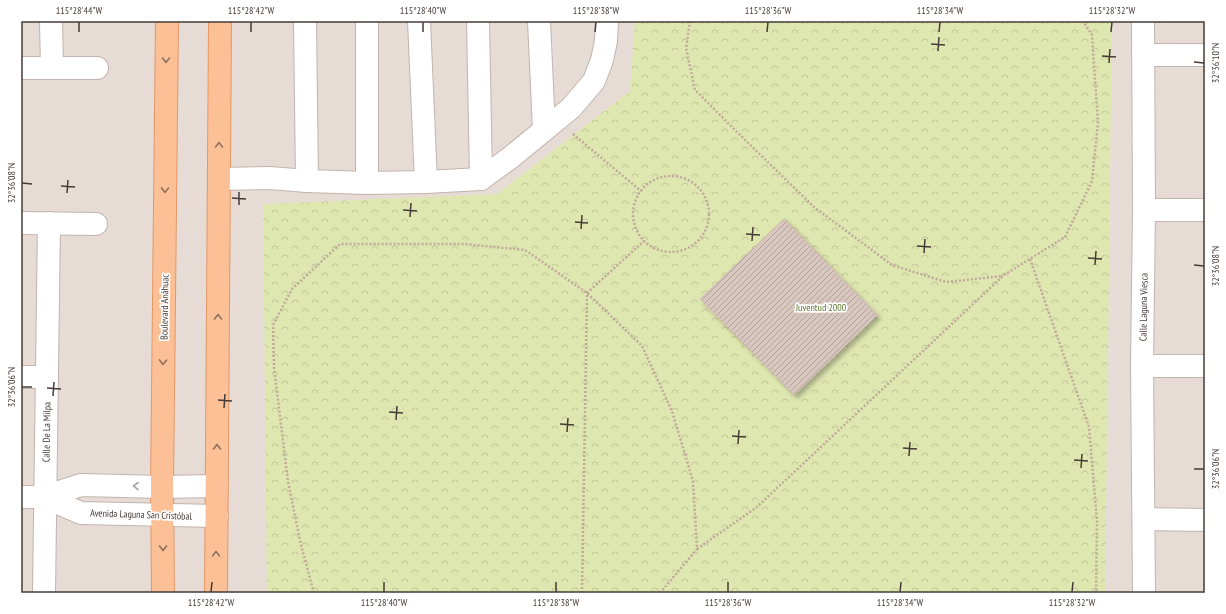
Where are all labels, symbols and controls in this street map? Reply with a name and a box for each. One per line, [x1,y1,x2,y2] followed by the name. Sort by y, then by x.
[56,4,103,17] text: 115°28'44"W
[228,4,275,17] text: 115°28'42"W
[400,4,447,17] text: 115°28'40"W
[573,4,620,17] text: 115°28'38"W
[745,4,792,17] text: 115°28'36"W
[917,4,964,17] text: 115°28'34"W
[1089,4,1136,17] text: 115°28'32"W
[1209,43,1222,83] text: 32°36'10"N
[162,57,171,63] one-way arrow
[215,142,223,148] one-way arrow
[5,163,18,203] text: 32°36'08"N
[161,187,169,193] one-way arrow
[1209,246,1222,286] text: 32°36'08"N
[1136,273,1151,341] street label: Calle Laguna Viesca
[157,274,172,340] street label: Boulevard Anáhuac
[795,301,847,314] park label: Juventud 2000
[214,314,222,320] one-way arrow
[159,359,168,365] one-way arrow
[5,367,18,407] text: 32°36'06"N
[39,402,54,462] street label: Calle De La Milpa
[213,444,221,450] one-way arrow
[1209,449,1222,489] text: 32°36'06"N
[133,482,139,490] one-way arrow
[90,506,193,523] street label: Avenida Laguna San Cristóbal
[158,545,167,551] one-way arrow
[212,551,220,557] one-way arrow
[188,596,235,609] text: 115°28'42"W
[361,596,408,609] text: 115°28'40"W
[533,596,580,609] text: 115°28'38"W
[705,596,752,609] text: 115°28'36"W
[877,596,924,609] text: 115°28'34"W
[1049,596,1096,609] text: 115°28'32"W

